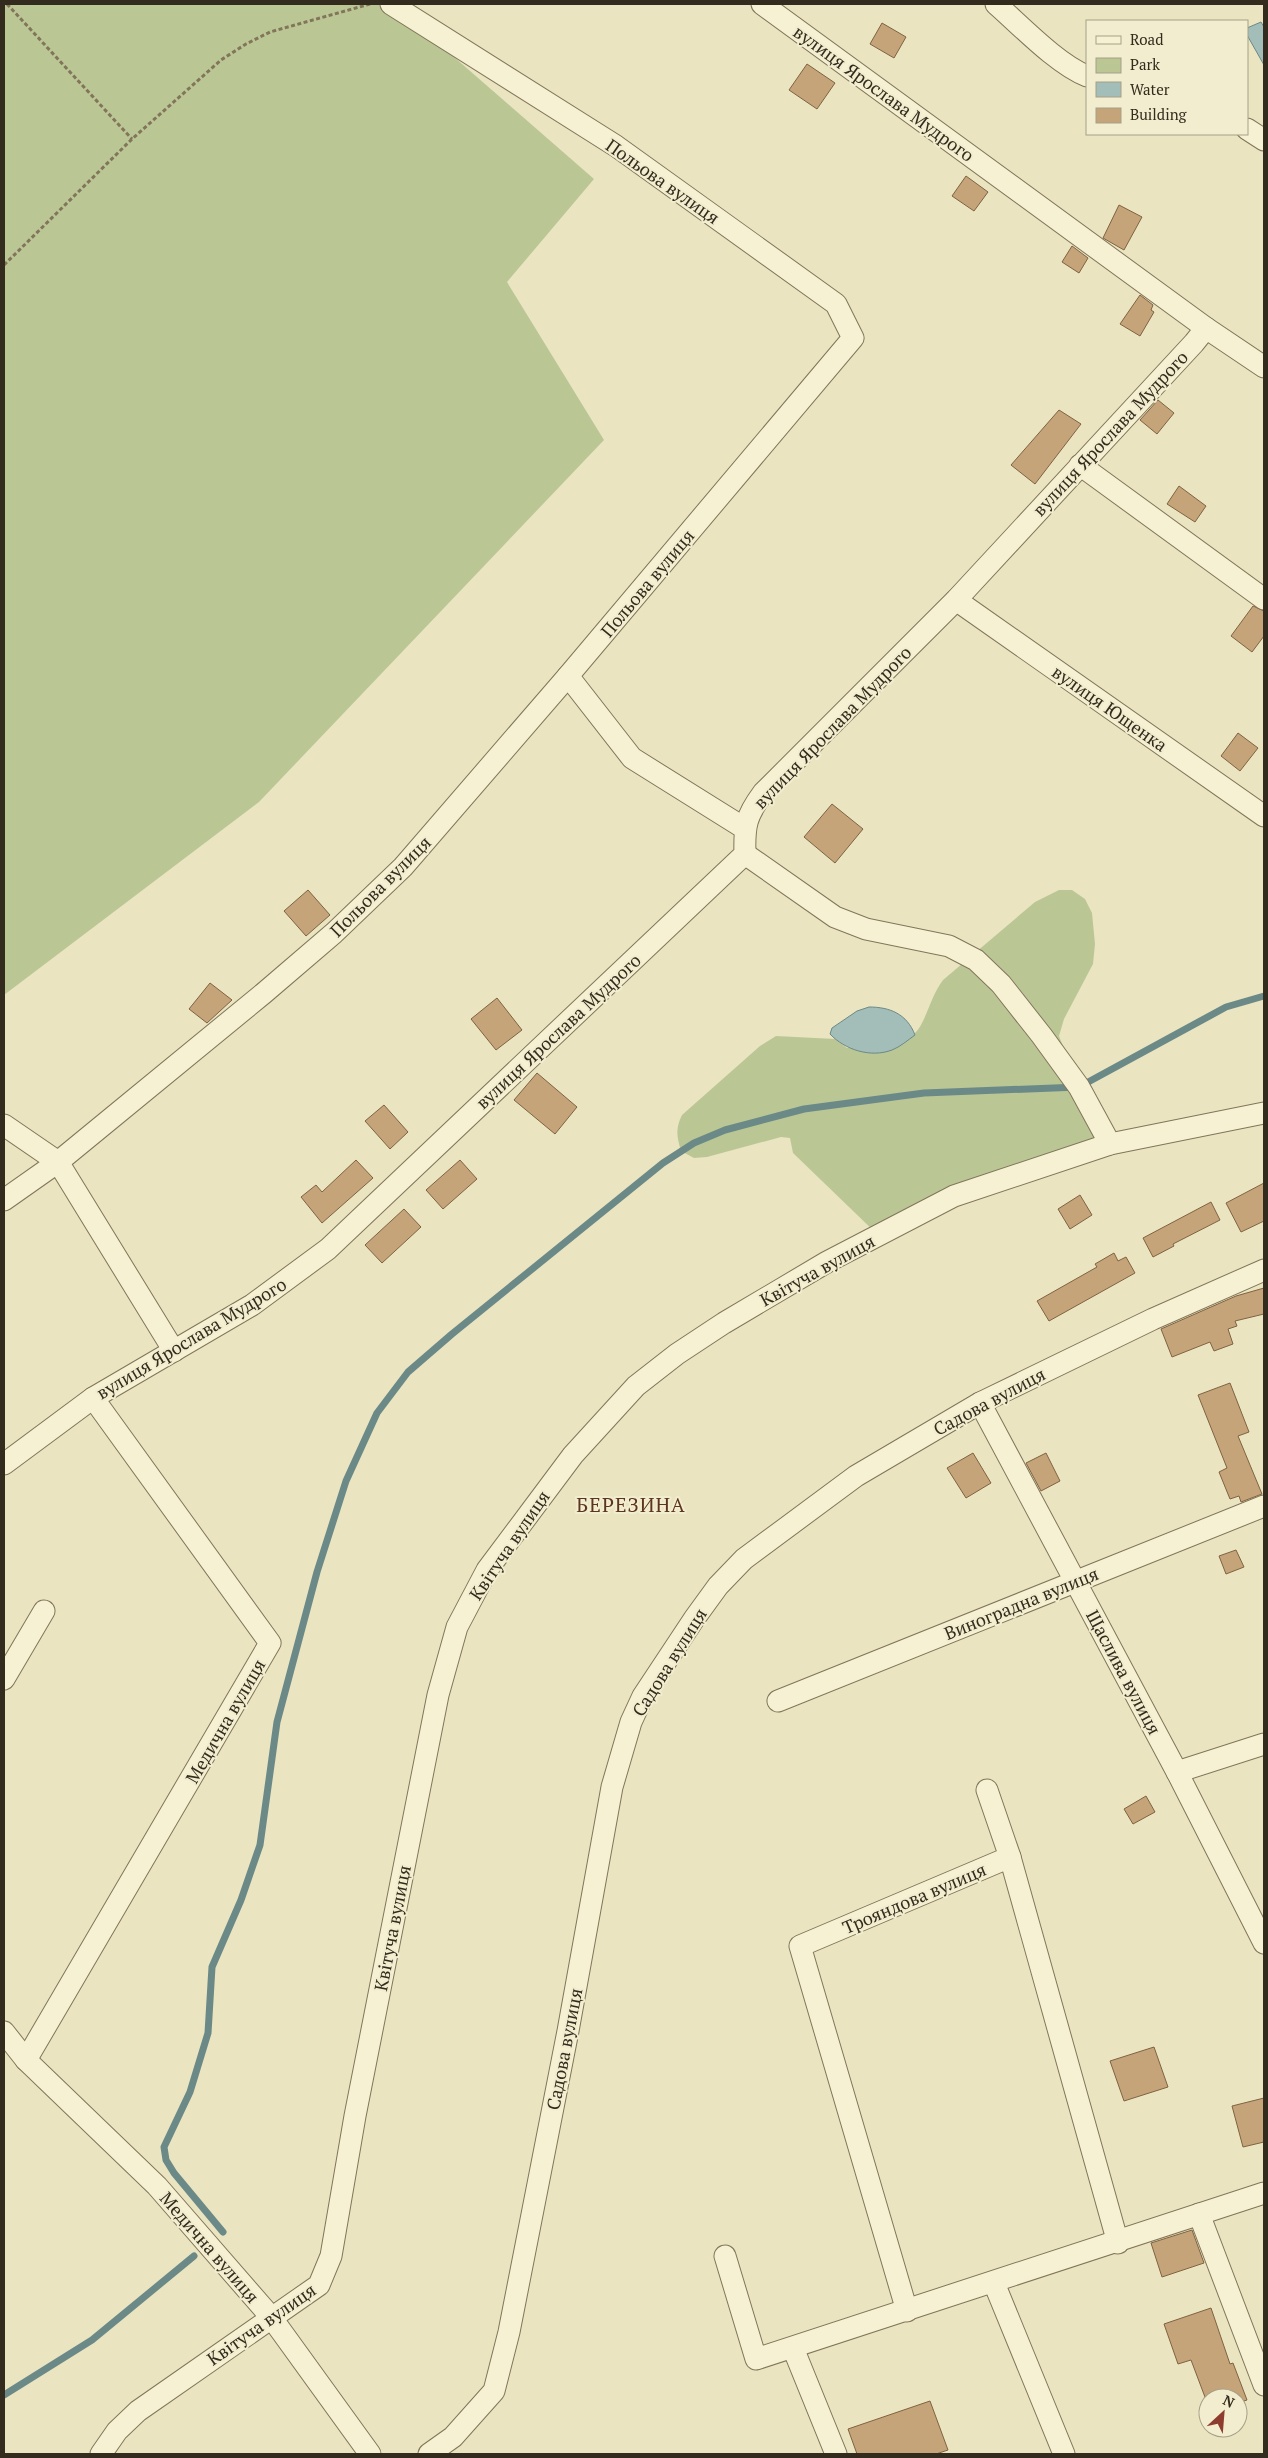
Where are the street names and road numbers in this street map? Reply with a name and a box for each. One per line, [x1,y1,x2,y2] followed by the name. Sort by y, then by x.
[789,19,979,167] street label: вулиця Ярослава Мудрого
[601,133,725,229] street label: Польова вулиця
[1027,345,1193,521] street label: вулиця Ярослава Мудрого
[595,524,699,642] street label: Польова вулиця
[748,640,916,814] street label: вулиця Ярослава Мудрого
[1048,659,1172,757] street label: вулиця Ющенка
[324,830,436,942] street label: Польова вулиця
[470,948,646,1114] street label: вулиця Ярослава Мудрого
[755,1229,879,1311] street label: Квітуча вулиця
[91,1272,291,1404] street label: вулиця Ярослава Мудрого
[929,1361,1049,1441] street label: Садова вулиця
[463,1485,555,1605] street label: Квітуча вулиця
[940,1561,1102,1645] street label: Виноградна вулиця
[626,1603,712,1721] street label: Садова вулиця
[1081,1606,1167,1738] street label: Щаслива вулиця
[180,1654,270,1788] street label: Медична вулиця
[838,1857,990,1939] street label: Трояндова вулиця
[368,1863,416,1993] street label: Квітуча вулиця
[540,1986,588,2112] street label: Садова вулиця
[155,2186,265,2308] street label: Медична вулиця
[202,2278,320,2370] street label: Квітуча вулиця

